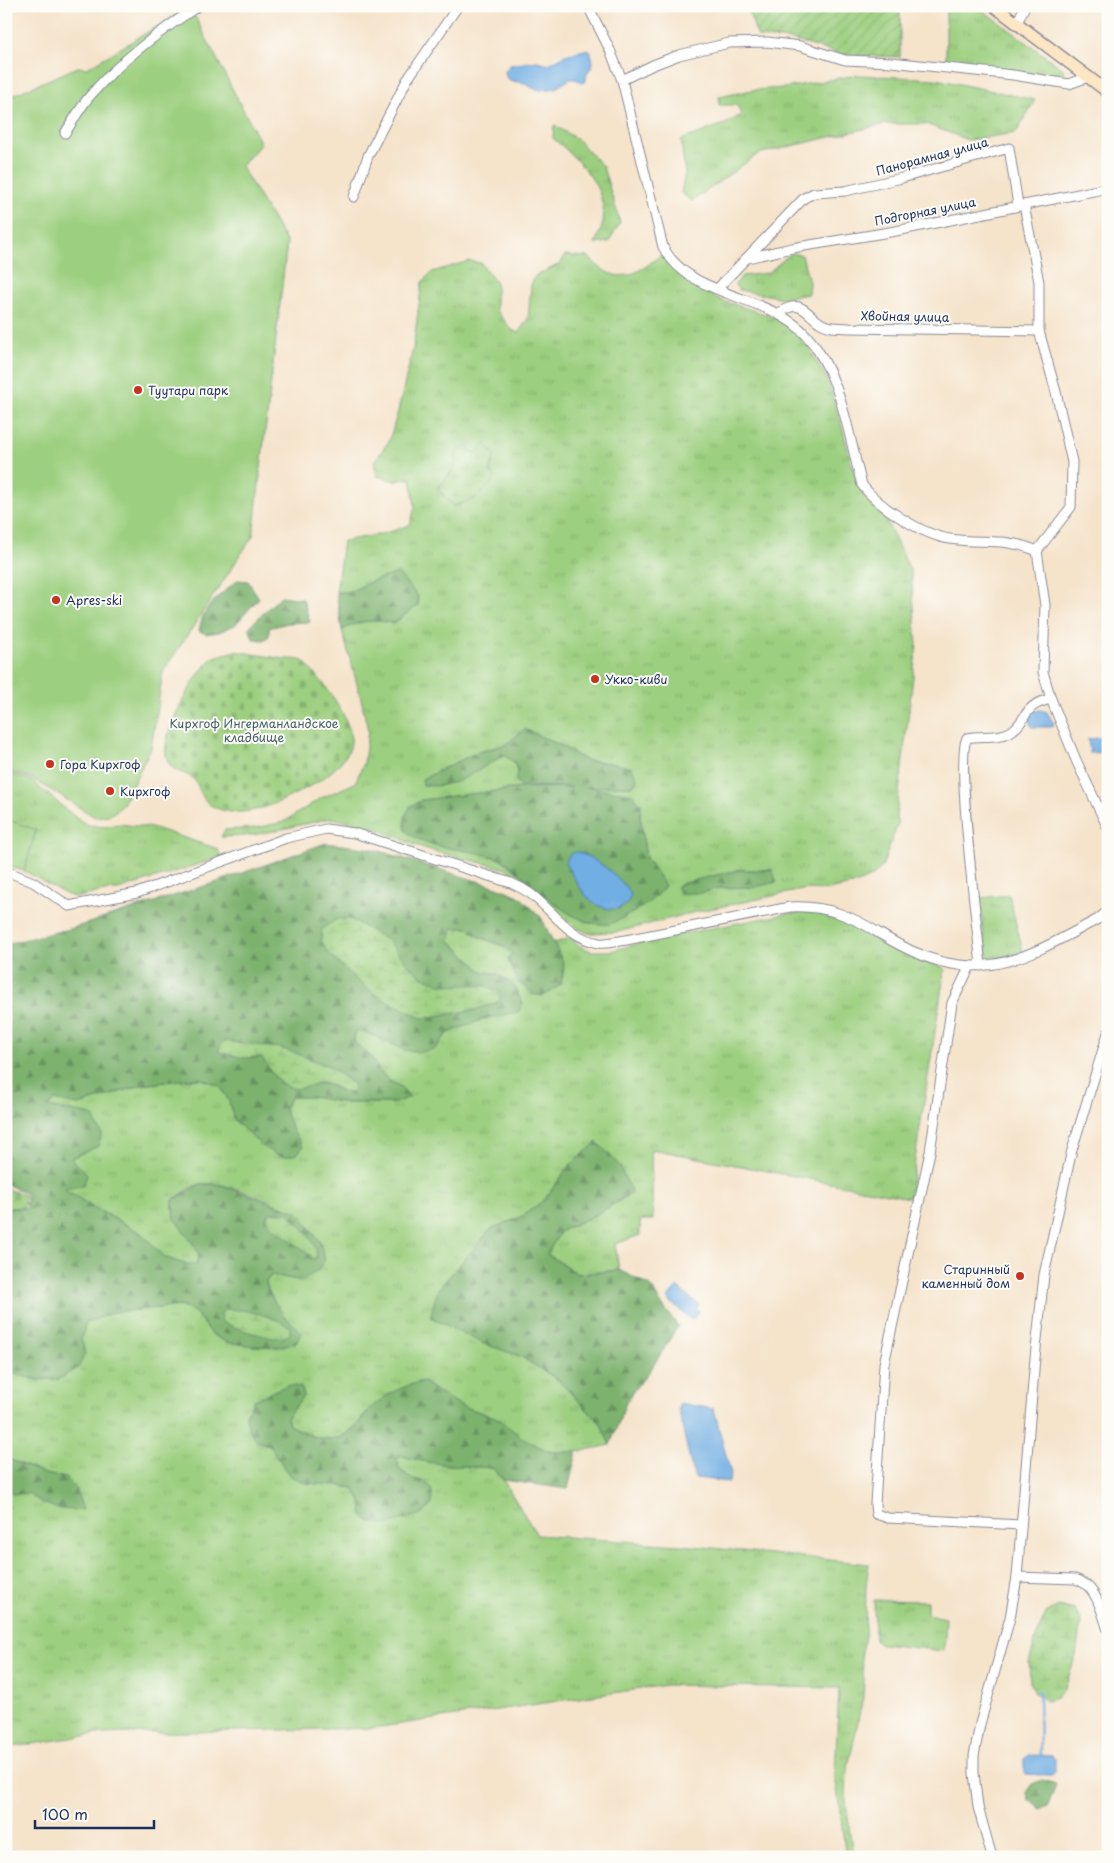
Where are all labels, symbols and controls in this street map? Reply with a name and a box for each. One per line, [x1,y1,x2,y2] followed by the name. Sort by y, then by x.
[874,132,990,180] street label: Панорамная улица
[873,192,978,230] street label: Подгорная улица
[860,306,950,326] street label: Хвойная улица
[148,381,229,399] place label: Туутари парк
[132,384,144,396] marker: Туутари парк
[66,591,122,609] place label: Apres-ski
[50,594,62,606] marker: Apres-ski
[605,670,668,688] place label: Укко-киви
[589,673,601,685] marker: Укко-киви
[169,714,339,746] park label: Кирхгоф Ингерманландское кладбище
[60,755,141,773] place label: Гора Кирхгоф
[44,758,56,770] marker: Гора Кирхгоф
[120,782,170,800] place label: Кирхгоф
[104,785,116,797] marker: Кирхгоф
[922,1260,1010,1292] place label: Старинный каменный дом
[1014,1270,1026,1282] marker: Старинный каменный дом
[35,1798,154,1830] scale bar
[42,1802,88,1825] text: 100 m

